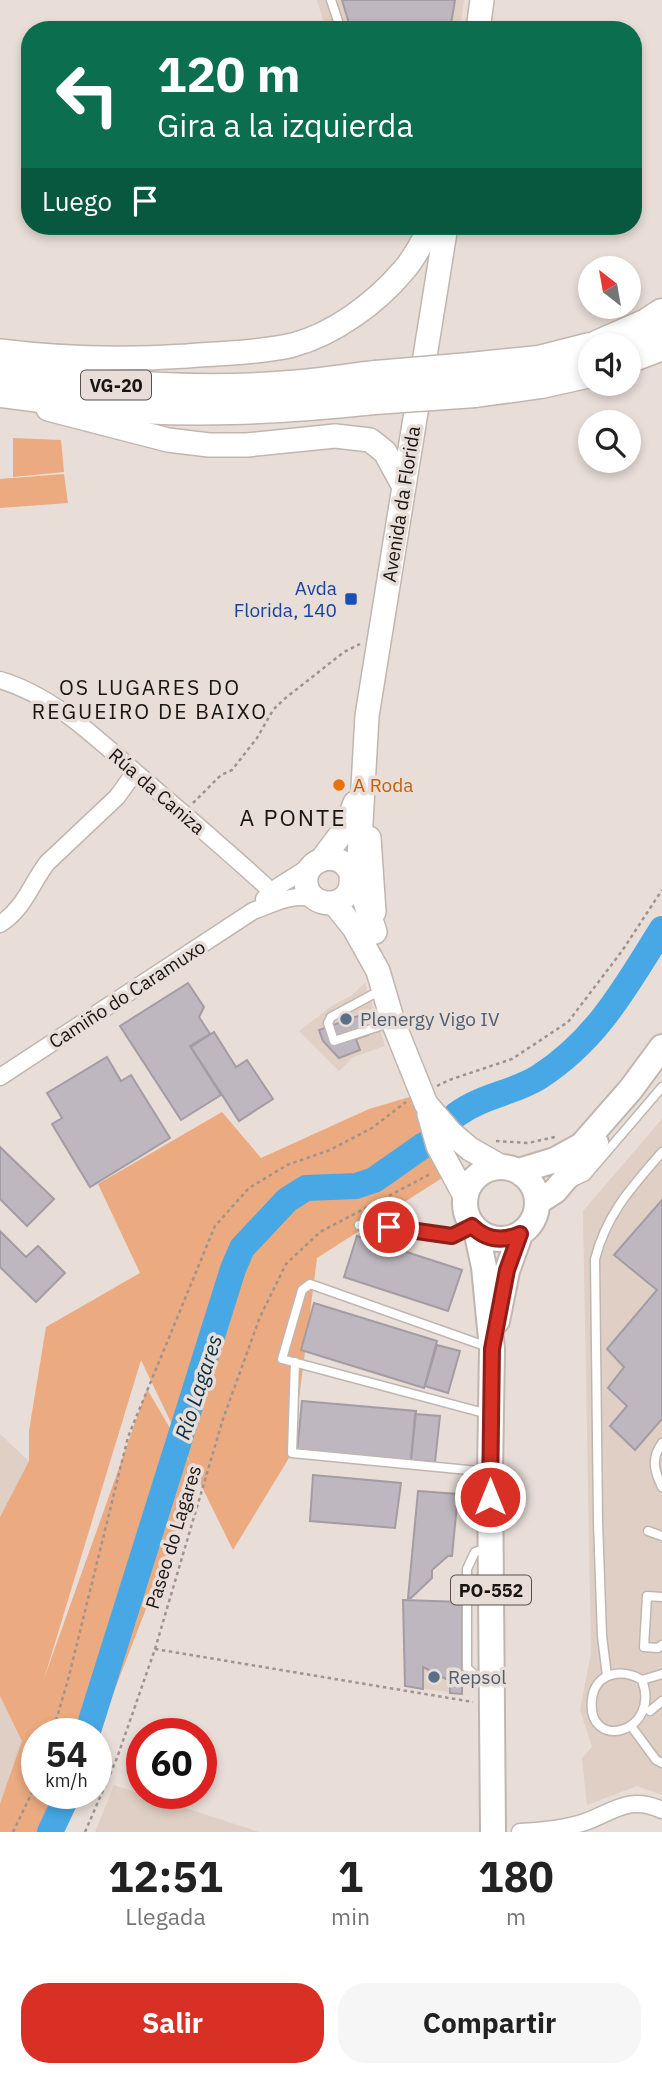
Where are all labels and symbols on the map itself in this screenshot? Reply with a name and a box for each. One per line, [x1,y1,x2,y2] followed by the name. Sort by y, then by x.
[578,256,640,318] north arrow
[81,370,151,400] road number: VG-20
[377,424,425,584] street label: Avenida da Florida
[234,576,337,622] place label: Avda Florida, 140
[343,591,359,607] marker: Avda Florida, 140
[32,673,268,725] district label: OS LUGARES DO REGUEIRO DE BAIXO
[104,743,210,839] street label: Rúa da Caniza
[353,773,413,797] place label: A Roda
[331,777,347,793] marker: A Roda
[239,802,347,832] district label: A PONTE
[44,934,210,1054] street label: Camiño do Caramuxo
[360,1007,500,1031] place label: Plenergy Vigo IV
[338,1011,354,1027] marker: Plenergy Vigo IV
[359,1197,419,1257] pin
[168,1331,228,1443] water label: Río Lagares
[453,1460,527,1534] position arrow
[140,1462,206,1612] street label: Paseo do Lagares
[451,1576,531,1604] road number: PO-552
[448,1665,506,1689] place label: Repsol
[426,1669,442,1685] marker: Repsol
[126,1718,217,1809] speed limit sign: 60

